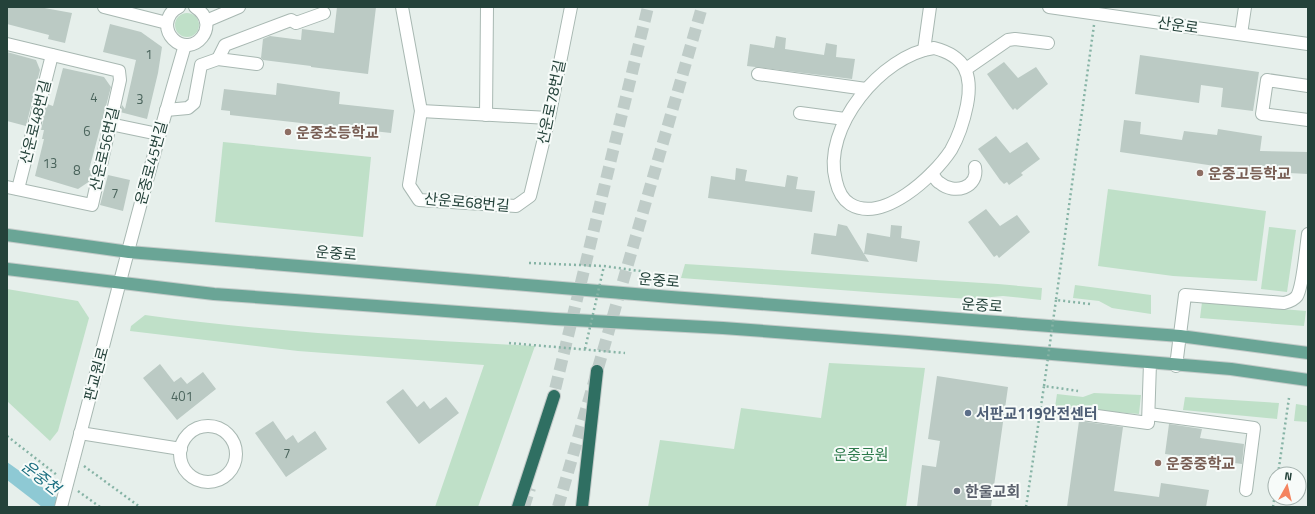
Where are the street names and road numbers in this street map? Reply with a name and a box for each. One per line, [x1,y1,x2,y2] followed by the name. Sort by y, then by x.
[1156,11,1200,39] street label: 산운로
[531,58,571,146] street label: 산운로78번길
[13,78,57,166] street label: 산운로48번길
[83,105,125,193] street label: 산운로56번길
[129,119,173,207] street label: 운중로45번길
[423,187,511,217] street label: 산운로68번길
[314,240,358,266] street label: 운중로
[637,267,681,293] street label: 운중로
[961,292,1003,318] street label: 운중로
[78,344,114,404] street label: 판교원로

